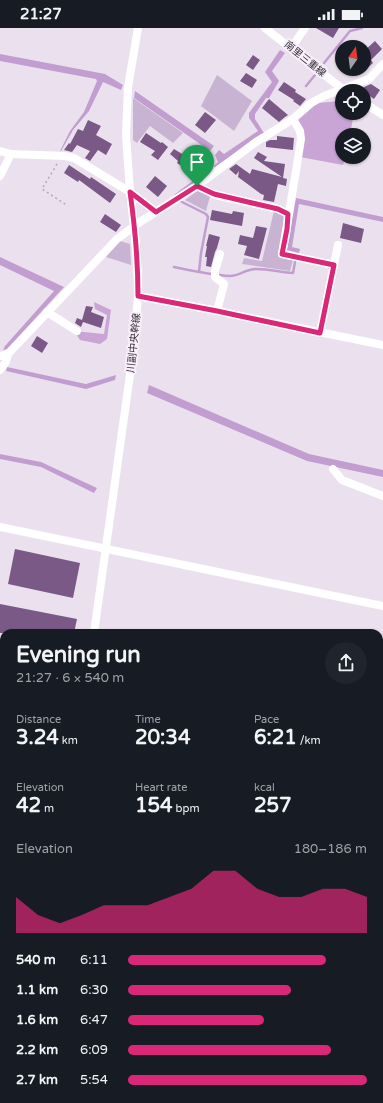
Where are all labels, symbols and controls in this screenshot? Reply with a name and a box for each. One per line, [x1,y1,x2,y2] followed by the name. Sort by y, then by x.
[20,5,62,23] text: 21:27
[282,39,328,79] street label: 南里三重線
[335,40,371,76] north arrow
[335,40,371,164] map controls
[335,84,371,120] button: locate
[335,128,371,164] button: layers
[180,145,214,186] pin
[186,151,208,173] icon: arrive
[125,313,143,373] street label: 川副中央幹線
[16,642,141,668] text: Evening run
[325,642,367,684] button: share
[16,670,124,686] text: 21:27 · 6 × 540 m
[16,713,61,726] text: Distance
[135,713,161,726] text: Time
[254,713,279,726] text: Pace
[16,726,59,750] text: 3.24
[135,726,190,750] text: 20:34
[254,726,297,750] text: 6:21
[59,734,78,747] text: km
[297,734,321,747] text: /km
[16,781,64,794] text: Elevation
[135,781,187,794] text: Heart rate
[254,781,275,794] text: kcal
[16,794,41,818] text: 42
[135,794,173,818] text: 154
[254,794,292,818] text: 257
[41,802,54,815] text: m
[173,802,200,815] text: bpm
[16,841,73,857] text: Elevation
[294,841,367,857] text: 180–186 m
[16,952,56,968] text: 540 m
[80,952,108,968] text: 6:11
[16,982,58,998] text: 1.1 km
[80,982,108,998] text: 6:30
[16,1012,58,1028] text: 1.6 km
[80,1012,108,1028] text: 6:47
[16,1042,58,1058] text: 2.2 km
[80,1042,108,1058] text: 6:09
[16,1072,58,1088] text: 2.7 km
[80,1072,108,1088] text: 5:54

